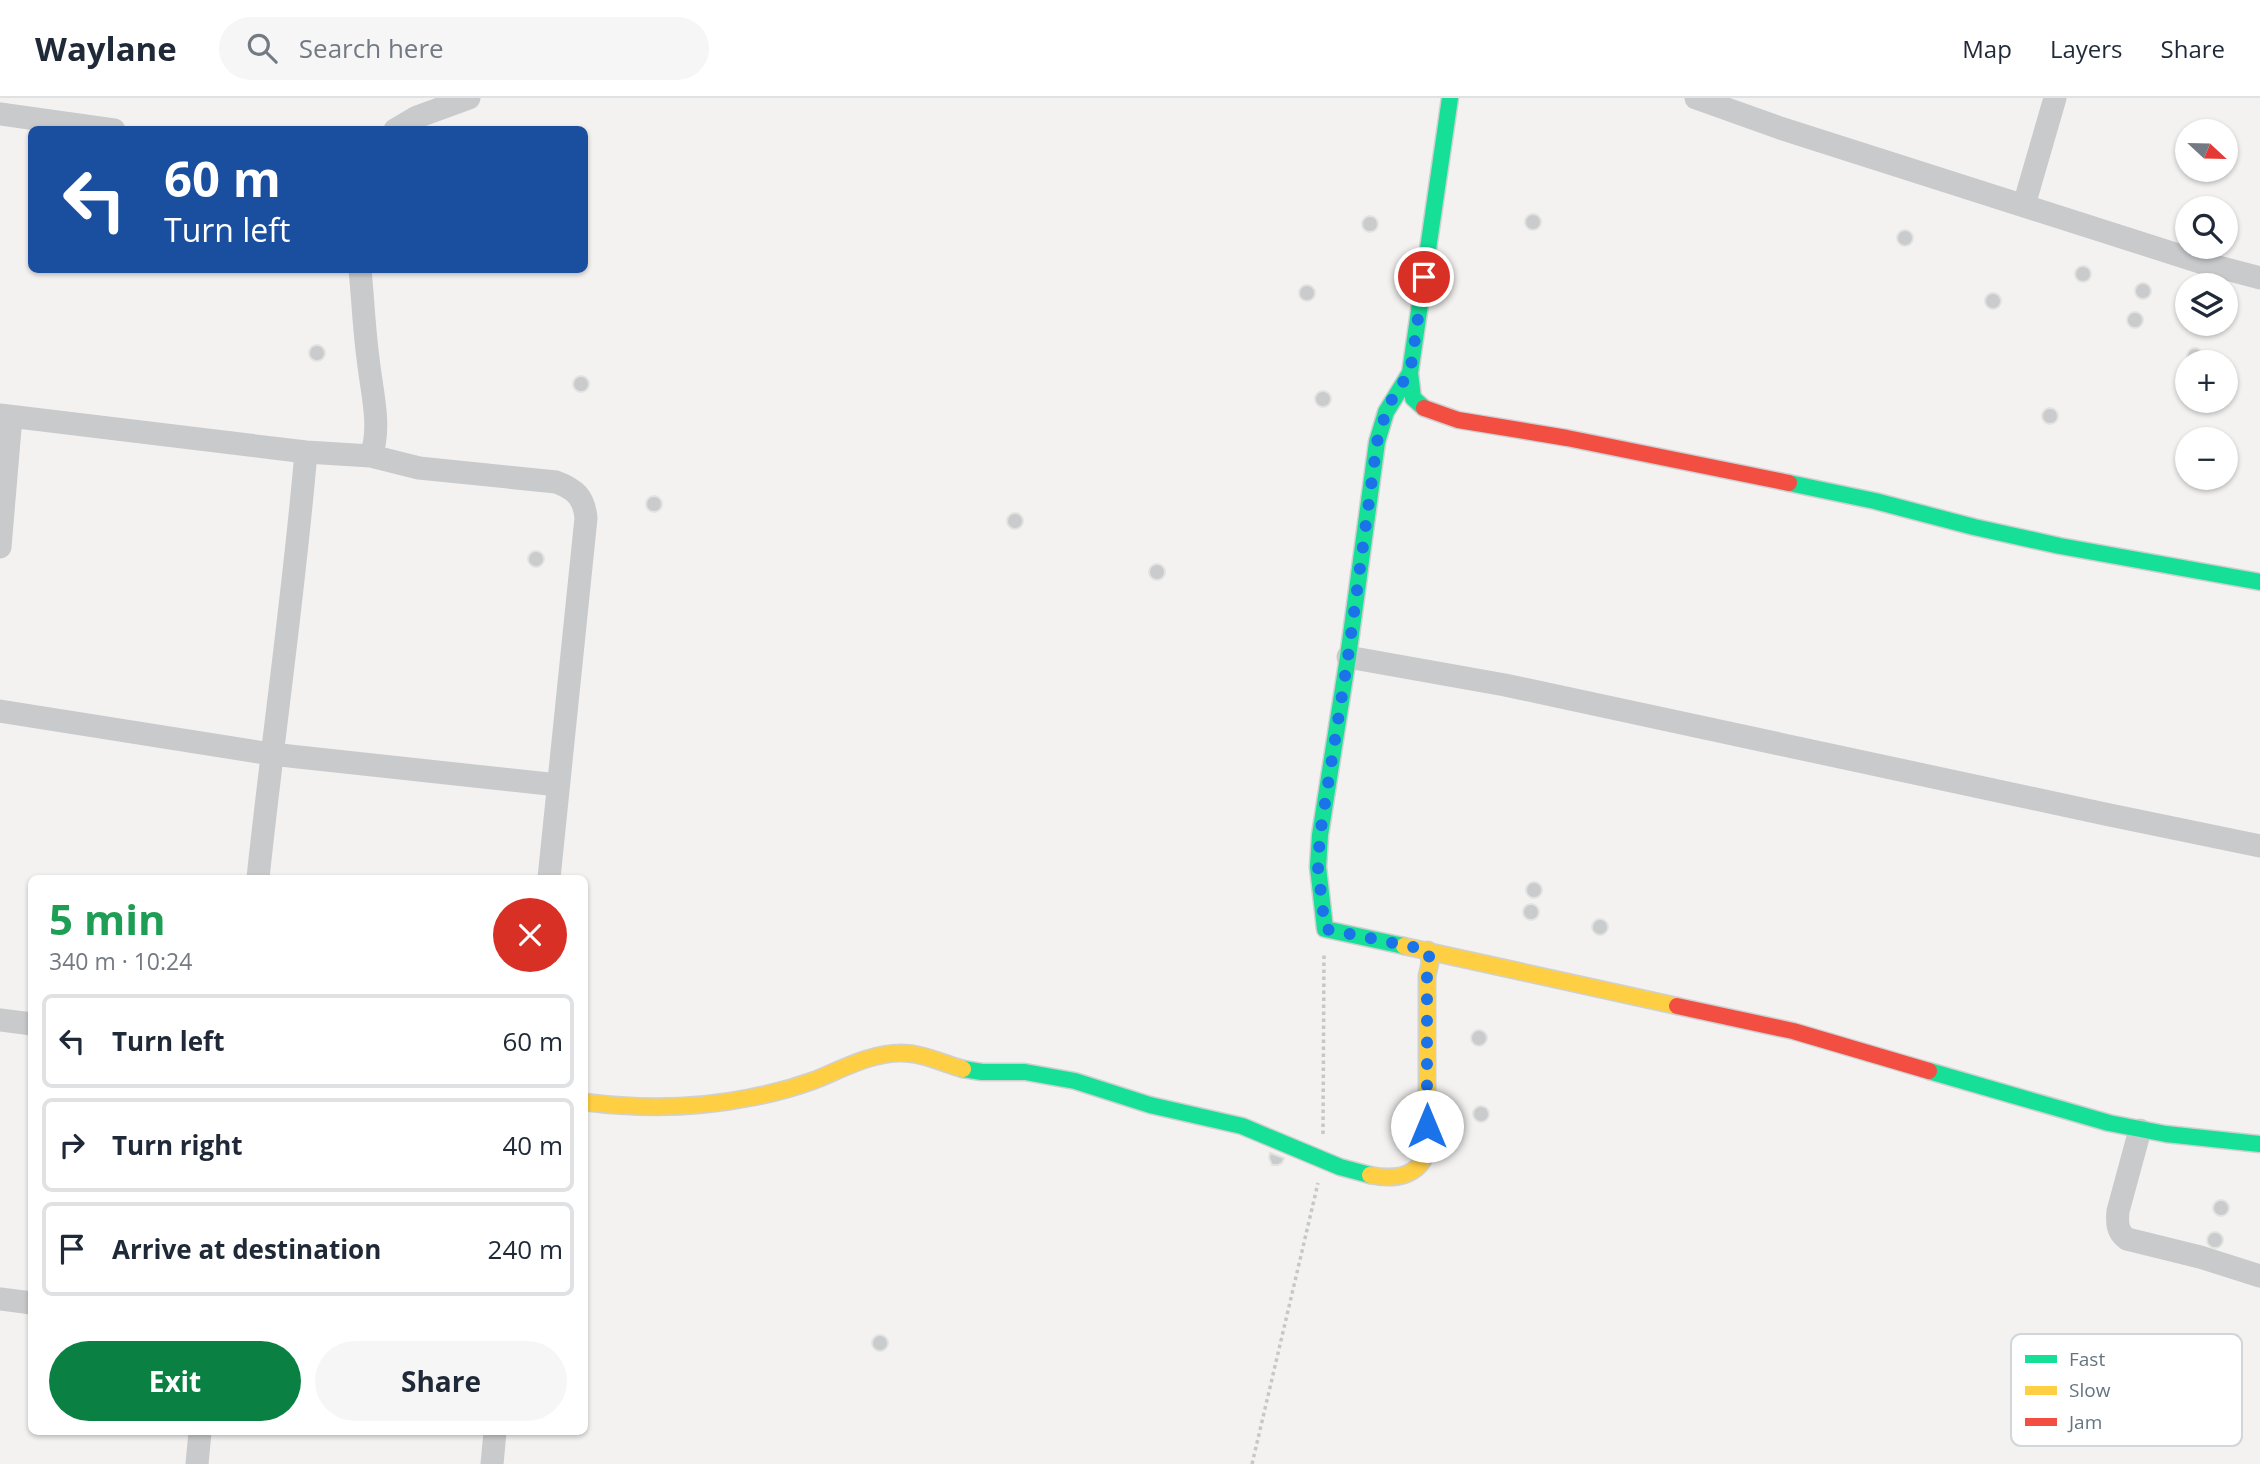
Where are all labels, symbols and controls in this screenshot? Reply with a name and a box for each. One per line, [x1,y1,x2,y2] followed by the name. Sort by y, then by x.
[219,17,709,80] search box
[35,26,177,71] text: Waylane
[243,29,281,67] icon: search
[299,30,444,66] text: Search here
[1962,32,2012,65] text: Map
[2050,32,2123,65] text: Layers
[2161,32,2225,65] text: Share
[2175,119,2238,182] north arrow
[2175,119,2238,490] map controls
[164,145,281,211] text: 60 m
[49,154,140,245] icon: left
[2175,196,2238,259] button: search
[164,208,290,251] text: Turn left
[1394,247,1454,307] pin
[1405,258,1443,296] icon: arrive
[2175,273,2238,336] button: layers
[2175,350,2238,413] button: +
[2175,427,2238,490] button: −
[49,890,166,947] text: 5 min
[493,898,567,972] button: close
[49,945,192,977] text: 340 m · 10:24
[53,1022,91,1060] icon: left
[112,1023,224,1059] text: Turn left
[502,1023,563,1059] text: 60 m
[1390,1089,1464,1163] position arrow
[53,1126,91,1164] icon: right
[112,1127,243,1163] text: Turn right
[502,1127,563,1163] text: 40 m
[53,1230,91,1268] icon: arrive
[112,1231,381,1267] text: Arrive at destination
[488,1231,563,1267] text: 240 m
[2011,1334,2242,1446] legend
[49,1341,301,1421] button: Exit
[315,1341,567,1421] button: Share
[2069,1346,2105,1372] text: Fast
[2069,1377,2111,1403] text: Slow
[2067,1409,2102,1435] text: Jam

